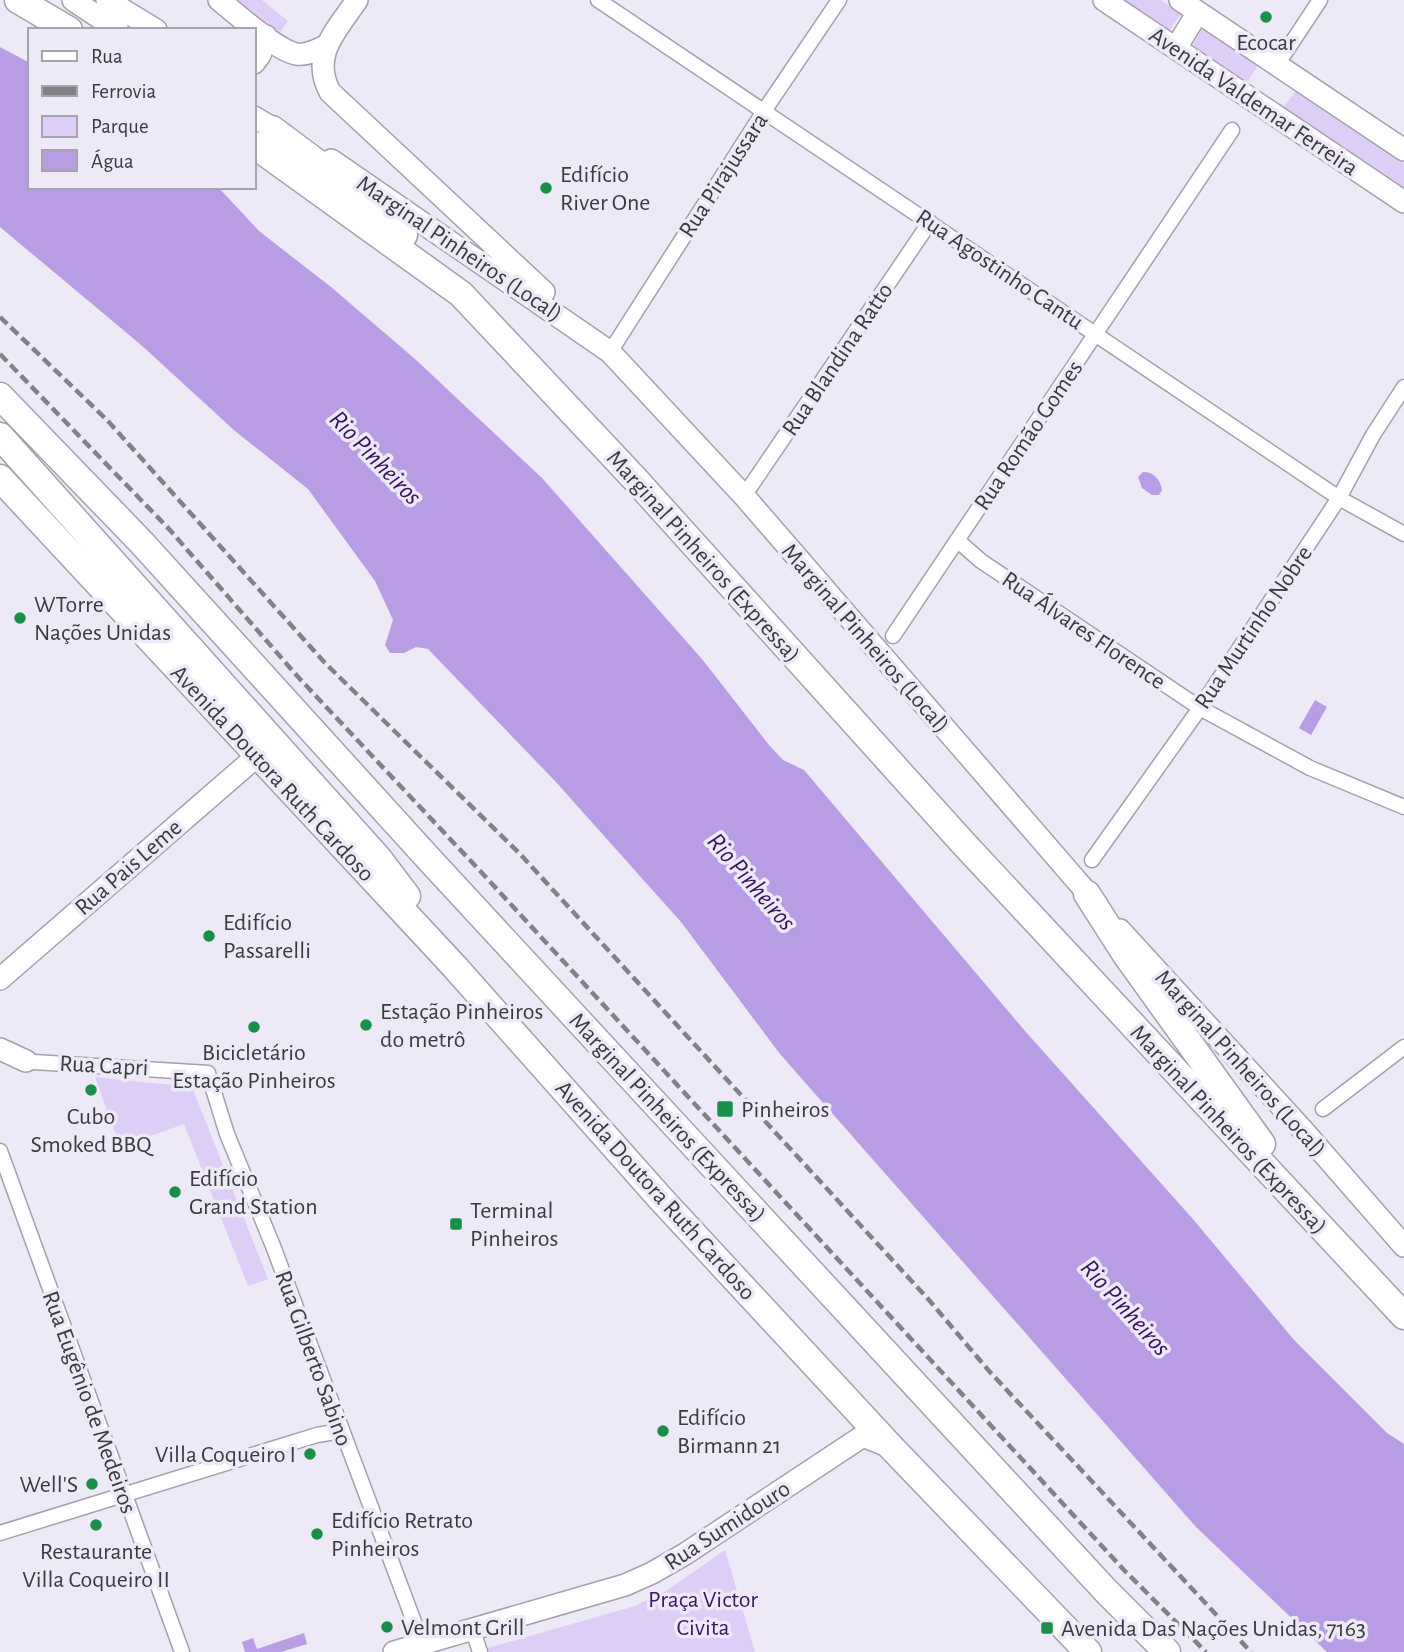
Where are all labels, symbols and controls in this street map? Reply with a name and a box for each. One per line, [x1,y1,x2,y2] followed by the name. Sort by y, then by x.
[1258,9,1274,25] marker: Ecocar
[1145,23,1362,181] street label: Avenida Valdemar Ferreira
[28,28,256,189] legend
[1236,31,1296,55] place label: Ecocar
[91,46,123,67] text: Rua
[91,81,157,102] text: Ferrovia
[675,109,773,242] street label: Rua Pirajussara
[91,116,149,137] text: Parque
[91,149,134,172] text: Água
[560,163,650,215] place label: Edifício River One
[352,171,567,327] street label: Marginal Pinheiros (Local)
[538,180,554,196] marker: Edifício River One
[911,205,1087,335] street label: Rua Agostinho Cantu
[778,279,898,440] street label: Rua Blandina Ratto
[970,356,1088,515] street label: Rua Romão Gomes
[324,406,426,510] water label: Rio Pinheiros
[602,446,805,667] street label: Marginal Pinheiros (Expressa)
[777,539,954,738] street label: Marginal Pinheiros (Local)
[1190,542,1317,713] street label: Rua Murtinho Nobre
[997,566,1171,694] street label: Rua Álvares Florence
[34,593,171,645] place label: WTorre Nações Unidas
[12,610,28,626] marker: WTorre Nações Unidas
[166,661,379,886] street label: Avenida Doutora Ruth Cardoso
[71,815,187,920] street label: Rua Pais Leme
[702,828,800,935] water label: Rio Pinheiros
[223,911,311,963] place label: Edifício Passarelli
[201,928,217,944] marker: Edifício Passarelli
[1150,966,1330,1162] street label: Marginal Pinheiros (Local)
[380,1000,543,1052] place label: Estação Pinheiros do metrô
[564,1008,770,1227] street label: Marginal Pinheiros (Expressa)
[358,1017,374,1033] marker: Estação Pinheiros do metrô
[246,1019,262,1035] marker: Bicicletário Estação Pinheiros
[1125,1020,1331,1239] street label: Marginal Pinheiros (Expressa)
[172,1041,336,1093] place label: Bicicletário Estação Pinheiros
[59,1052,149,1080] street label: Rua Capri
[551,1076,760,1305] street label: Avenida Doutora Ruth Cardoso
[83,1082,99,1098] marker: Cubo Smoked BBQ
[741,1098,829,1122] place label: Pinheiros
[715,1099,735,1119] marker: Pinheiros
[30,1105,154,1157] place label: Cubo Smoked BBQ
[189,1167,318,1219] place label: Edifício Grand Station
[167,1184,183,1200] marker: Edifício Grand Station
[470,1199,558,1251] place label: Terminal Pinheiros
[448,1216,464,1232] marker: Terminal Pinheiros
[1076,1254,1175,1361] water label: Rio Pinheiros
[270,1267,356,1449] street label: Rua Gilberto Sabino
[38,1288,140,1517] street label: Rua Eugênio de Medeiros
[677,1406,781,1458] place label: Edifício Birmann 21
[655,1423,671,1439] marker: Edifício Birmann 21
[155,1443,296,1467] place label: Villa Coqueiro I
[302,1446,318,1462] marker: Villa Coqueiro I
[19,1473,78,1497] place label: Well'S
[84,1476,100,1492] marker: Well'S
[661,1477,795,1575] street label: Rua Sumidouro
[331,1509,473,1561] place label: Edifício Retrato Pinheiros
[88,1517,104,1533] marker: Restaurante Villa Coqueiro II
[309,1526,325,1542] marker: Edifício Retrato Pinheiros
[22,1540,170,1592] place label: Restaurante Villa Coqueiro II
[648,1588,758,1640] park label: Praça Victor Civita
[401,1616,525,1640] place label: Velmont Grill
[1061,1617,1366,1641] place label: Avenida Das Nações Unidas, 7163
[379,1619,395,1635] marker: Velmont Grill
[1039,1620,1055,1636] marker: Avenida Das Nações Unidas, 7163

